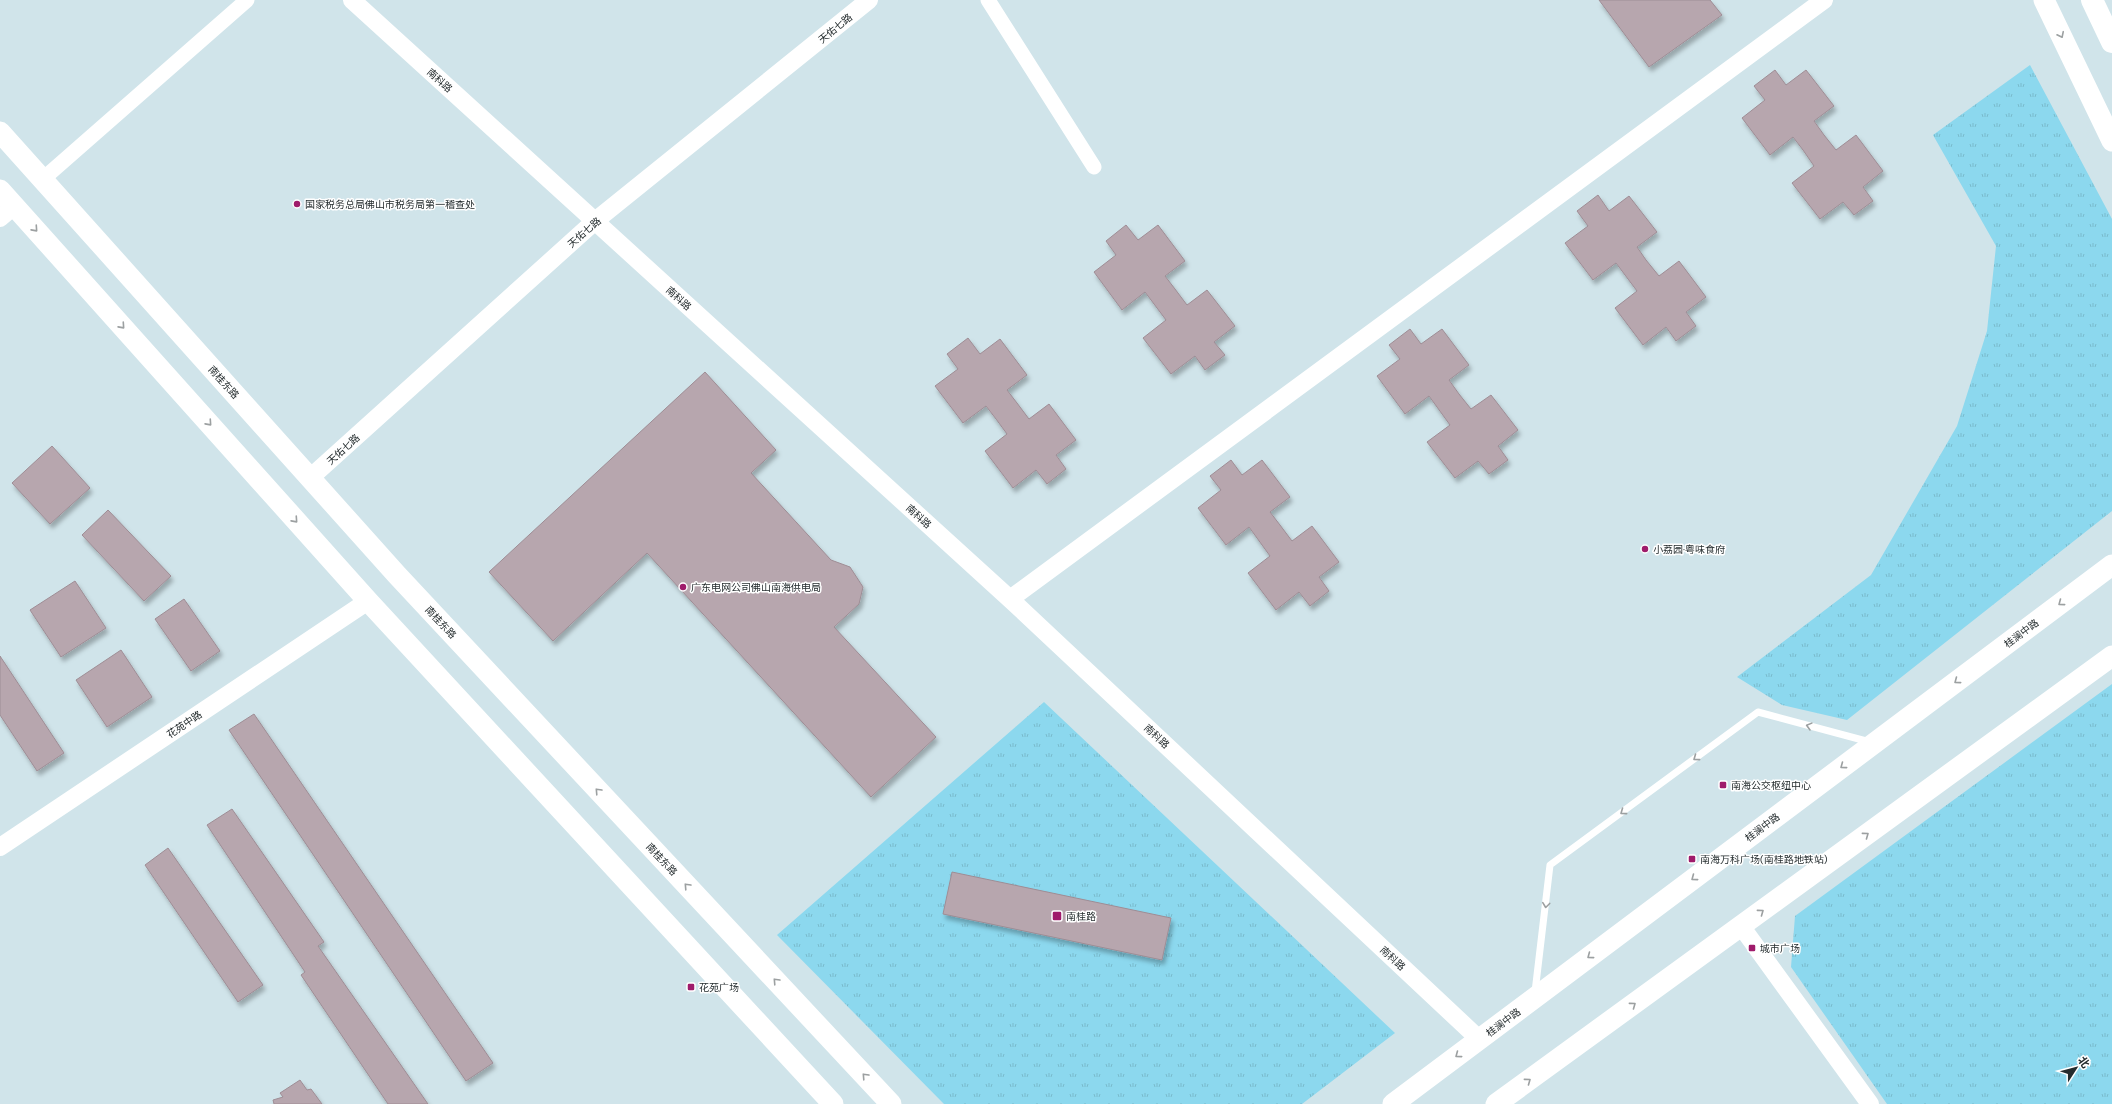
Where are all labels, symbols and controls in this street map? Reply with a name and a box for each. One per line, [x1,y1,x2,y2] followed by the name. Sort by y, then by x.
[816,11,855,46] street label: 天佑七路
[2056,31,2064,38] one-way arrow
[424,66,455,95] street label: 南科路
[305,198,475,211] place label: 国家税务总局佛山市税务局第一稽查处
[292,199,302,209] marker: 国家税务总局佛山市税务局第一稽查处
[565,214,604,250] street label: 天佑七路
[31,224,38,232] one-way arrow
[663,284,694,313] street label: 南科路
[117,321,125,329] one-way arrow
[205,363,242,402] street label: 南桂东路
[204,418,211,426] one-way arrow
[324,431,363,468] street label: 天佑七路
[903,502,934,531] street label: 南科路
[291,515,298,523] one-way arrow
[1653,543,1725,556] place label: 小荔园·粤味食府
[1640,544,1650,554] marker: 小荔园·粤味食府
[691,581,821,594] place label: 广东电网公司佛山南海供电局
[678,582,688,592] marker: 广东电网公司佛山南海供电局
[2058,598,2065,605] one-way arrow
[422,603,459,641] street label: 南桂东路
[2001,616,2041,651] street label: 桂澜中路
[1954,676,1961,683] one-way arrow
[164,708,204,741] street label: 花苑中路
[1141,721,1172,751] street label: 南科路
[1806,722,1813,731] one-way arrow
[1694,753,1701,760] one-way arrow
[1840,762,1847,769] one-way arrow
[1731,779,1811,792] place label: 南海公交枢纽中心
[1718,780,1728,790] marker: 南海公交枢纽中心
[596,788,603,795] one-way arrow
[1620,807,1627,815] one-way arrow
[1742,810,1782,845] street label: 桂澜中路
[1861,833,1868,840] one-way arrow
[643,840,680,878] street label: 南桂东路
[1700,853,1828,866] place label: 南海万科广场(南桂路地铁站)
[1687,854,1697,864] marker: 南海万科广场(南桂路地铁站)
[1692,873,1699,880] one-way arrow
[685,883,692,890] one-way arrow
[1541,902,1550,908] one-way arrow
[1756,909,1763,916] one-way arrow
[1051,910,1063,922] marker: 南桂路
[1066,910,1096,923] place label: 南桂路
[1760,942,1800,955] place label: 城市广场
[1377,943,1408,973] street label: 南科路
[1747,943,1757,953] marker: 城市广场
[1588,951,1595,958] one-way arrow
[774,978,781,985] one-way arrow
[699,981,739,994] place label: 花苑广场
[686,982,696,992] marker: 花苑广场
[1629,1002,1636,1009] one-way arrow
[1483,1005,1523,1040] street label: 桂澜中路
[2056,1048,2096,1088] north arrow
[1455,1050,1462,1058] one-way arrow
[2075,1054,2093,1071] text: 北
[862,1073,869,1080] one-way arrow
[1524,1078,1531,1086] one-way arrow

